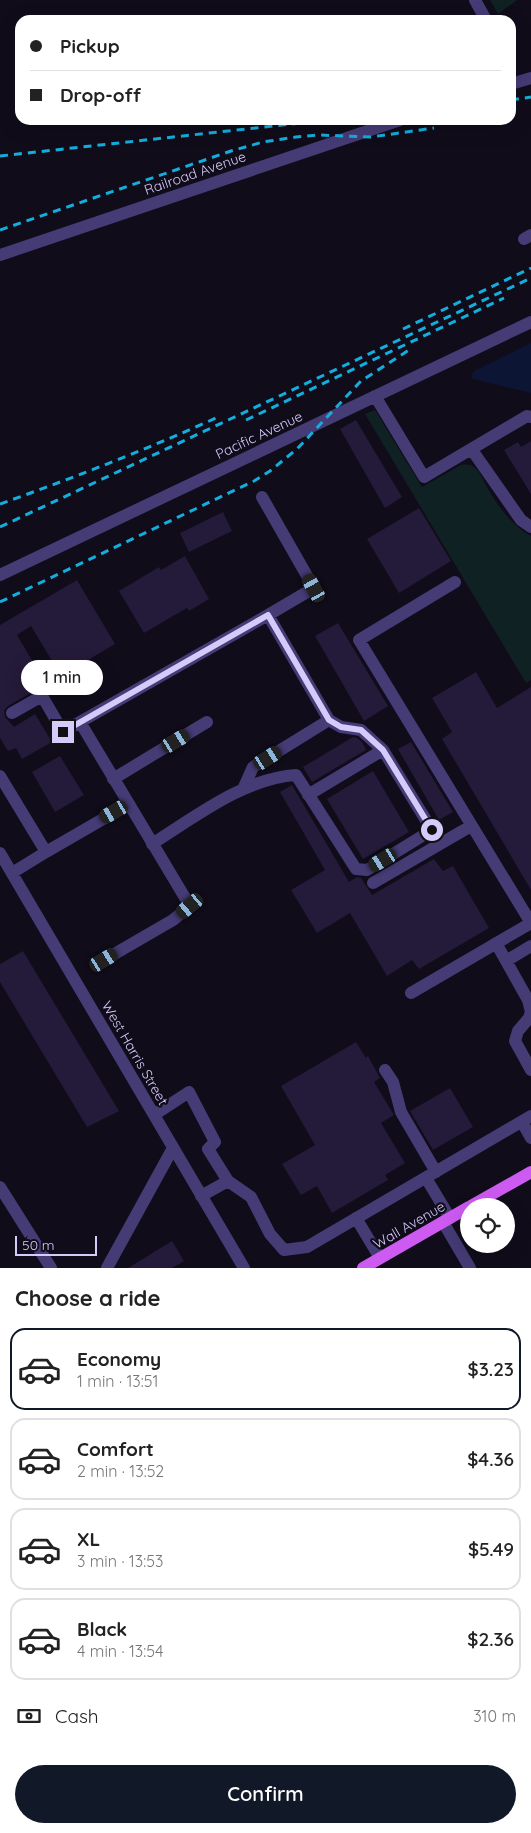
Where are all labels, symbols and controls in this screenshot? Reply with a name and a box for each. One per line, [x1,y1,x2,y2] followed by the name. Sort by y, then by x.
[60,34,120,58] text: Pickup
[60,83,141,107] text: Drop-off
[142,147,248,199] street label: Railroad Avenue
[213,407,305,463] street label: Pacific Avenue
[300,571,327,605] car
[22,660,104,694] callout: 1 min
[43,667,81,687] text: 1 min
[52,721,74,743] route end
[159,727,192,755] car
[251,744,284,772] car
[97,798,130,826] car
[421,819,443,841] route start
[366,846,399,874] car
[173,891,206,921] car
[87,946,120,974] car
[98,998,172,1109] street label: West Harris Street
[370,1197,448,1253] street label: Wall Avenue
[460,1198,515,1253] map controls
[460,1198,515,1253] button: locate
[15,1233,98,1256] scale bar
[22,1236,55,1254] text: 50 m
[15,1284,160,1312] text: Choose a ride
[17,1347,62,1392] icon: car
[77,1347,161,1371] text: Economy
[468,1357,514,1381] text: $3.23
[77,1371,158,1391] text: 1 min · 13:51
[17,1437,62,1482] icon: car
[77,1437,154,1461] text: Comfort
[467,1447,514,1471] text: $4.36
[77,1461,164,1481] text: 2 min · 13:52
[17,1527,62,1572] icon: car
[77,1527,100,1551] text: XL
[468,1537,514,1561] text: $5.49
[77,1551,163,1571] text: 3 min · 13:53
[17,1617,62,1662] icon: car
[77,1617,127,1641] text: Black
[467,1627,514,1651] text: $2.36
[77,1641,163,1661] text: 4 min · 13:54
[15,1702,43,1730] icon: cash
[55,1704,99,1728] text: Cash
[473,1706,516,1726] text: 310 m
[15,1765,516,1823] button: Confirm

